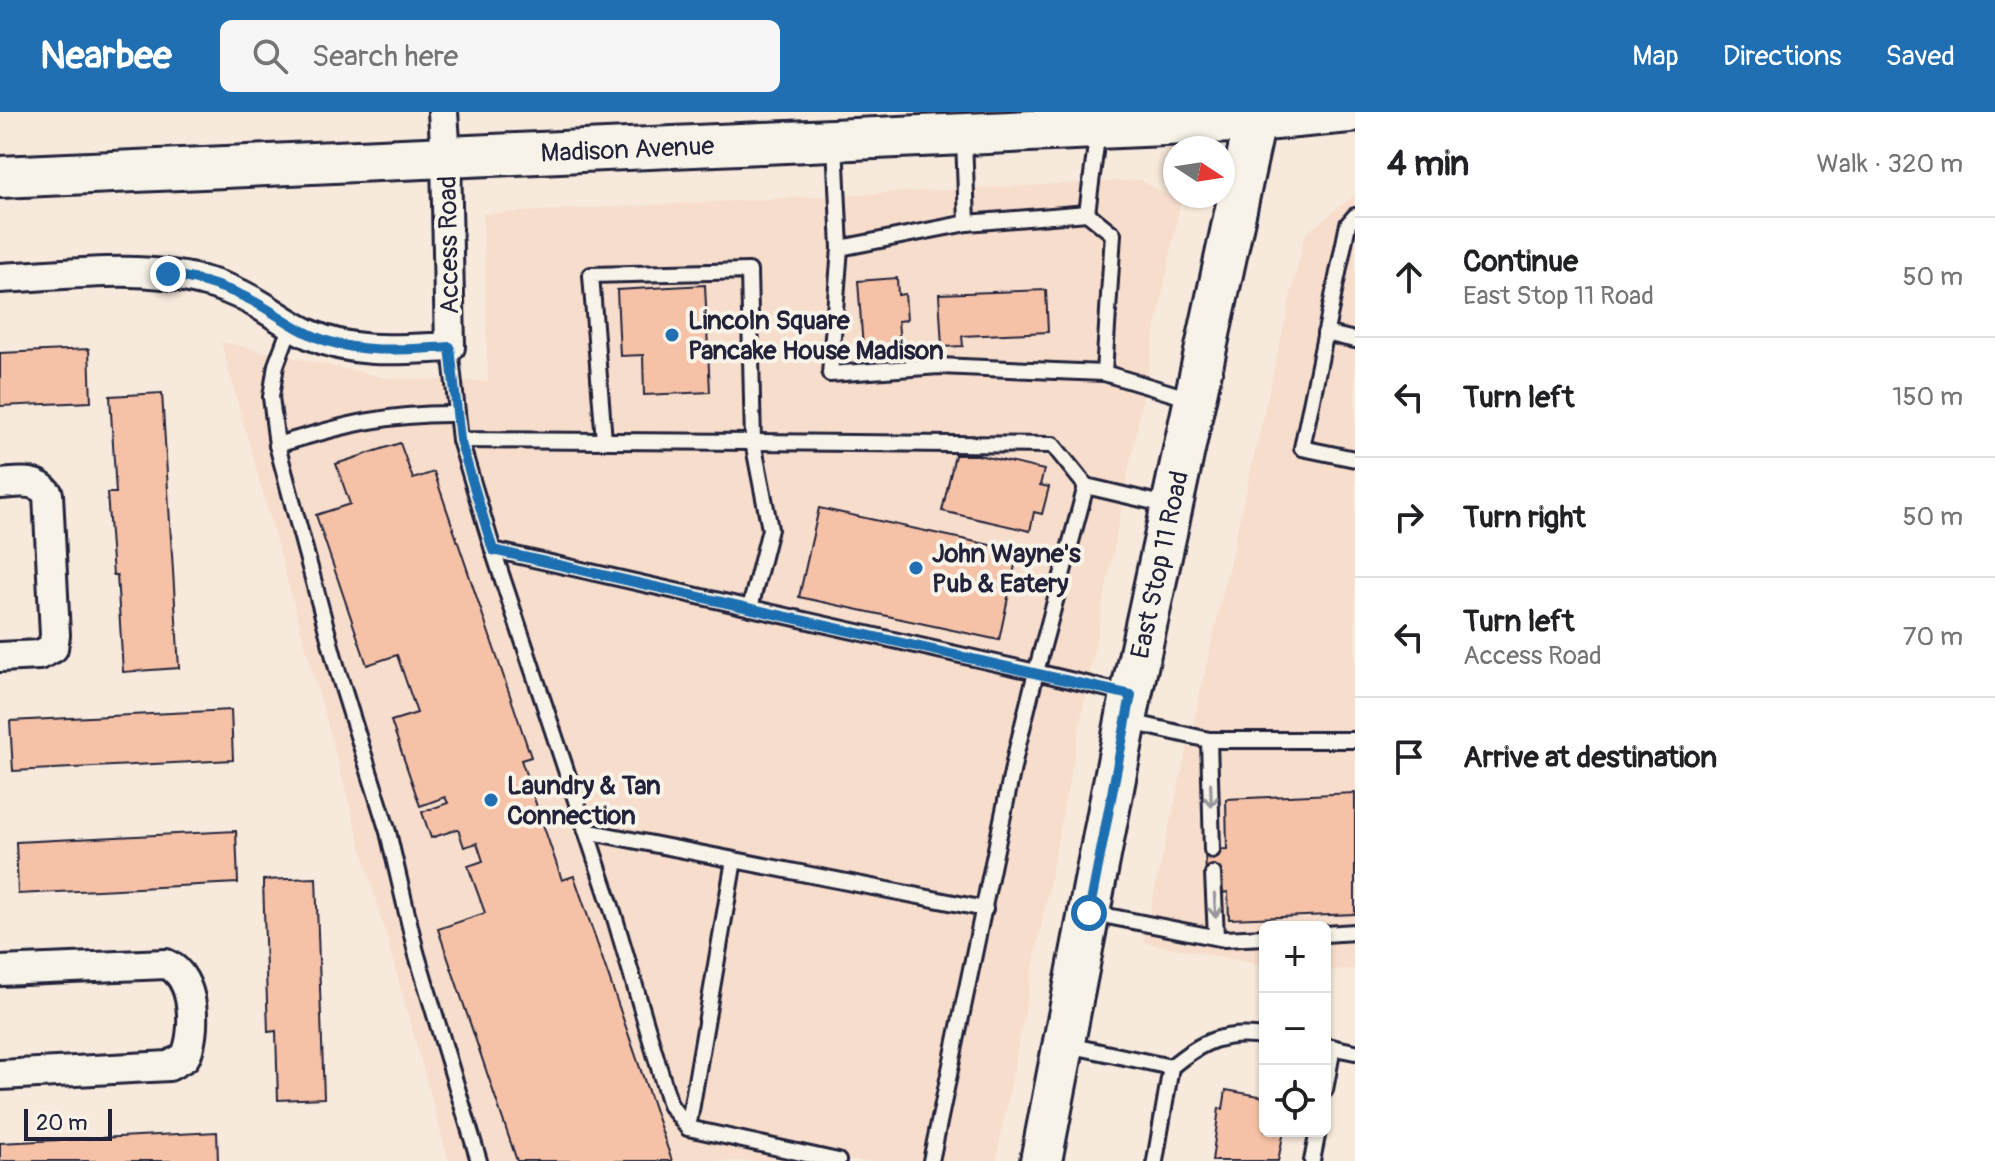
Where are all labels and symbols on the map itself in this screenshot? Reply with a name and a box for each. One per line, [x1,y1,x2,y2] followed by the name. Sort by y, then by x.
[540,130,715,170] street label: Madison Avenue
[1163,136,1235,208] north arrow
[432,175,466,315] street label: Access Road
[150,256,186,292] route end
[688,305,944,367] place label: Lincoln Square Pancake House Madison
[663,326,681,344] marker: Lincoln Square Pancake House Madison
[1124,468,1196,662] street label: East Stop 11 Road
[932,538,1081,600] place label: John Wayne's Pub & Eatery
[907,559,925,577] marker: John Wayne's Pub & Eatery
[507,770,661,832] place label: Laundry & Tan Connection
[1203,781,1218,808] one-way arrow
[482,791,500,809] marker: Laundry & Tan Connection
[1207,892,1222,919] one-way arrow
[1071,895,1107,931] route start
[24,1105,112,1141] scale bar

